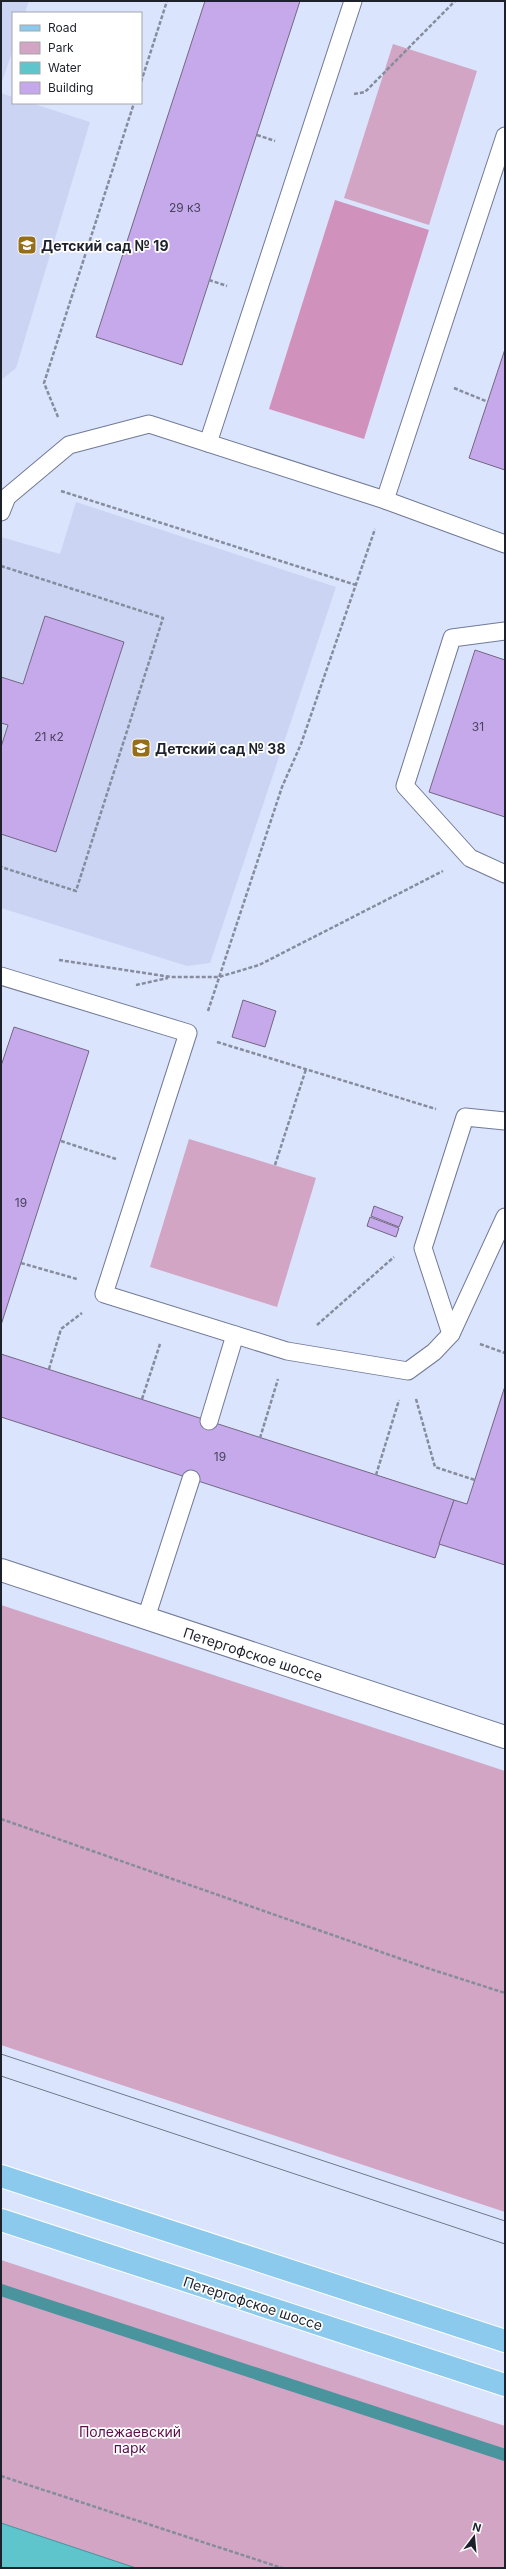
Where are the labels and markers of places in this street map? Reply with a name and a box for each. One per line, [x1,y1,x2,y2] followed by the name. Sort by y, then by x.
[16,234,38,256] school or university icon: Детский сад № 19
[41,237,168,254] place label: Детский сад № 19
[130,737,152,759] school or university icon: Детский сад № 38
[155,740,286,757] place label: Детский сад № 38

